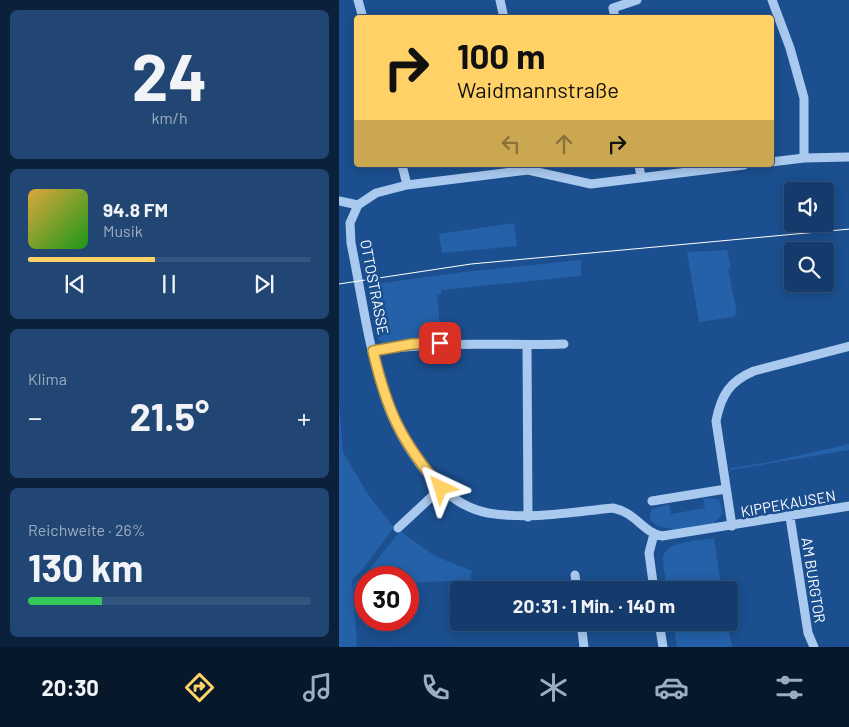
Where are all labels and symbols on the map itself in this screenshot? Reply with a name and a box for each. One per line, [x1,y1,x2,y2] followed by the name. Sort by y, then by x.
[357,238,393,336] street label: OTTOSTRASSE
[419,322,461,364] pin
[414,461,466,513] position arrow
[739,486,837,520] street label: KIPPEKAUSEN
[798,536,830,624] street label: AM BURGTOR
[354,566,419,631] speed limit sign: 30

